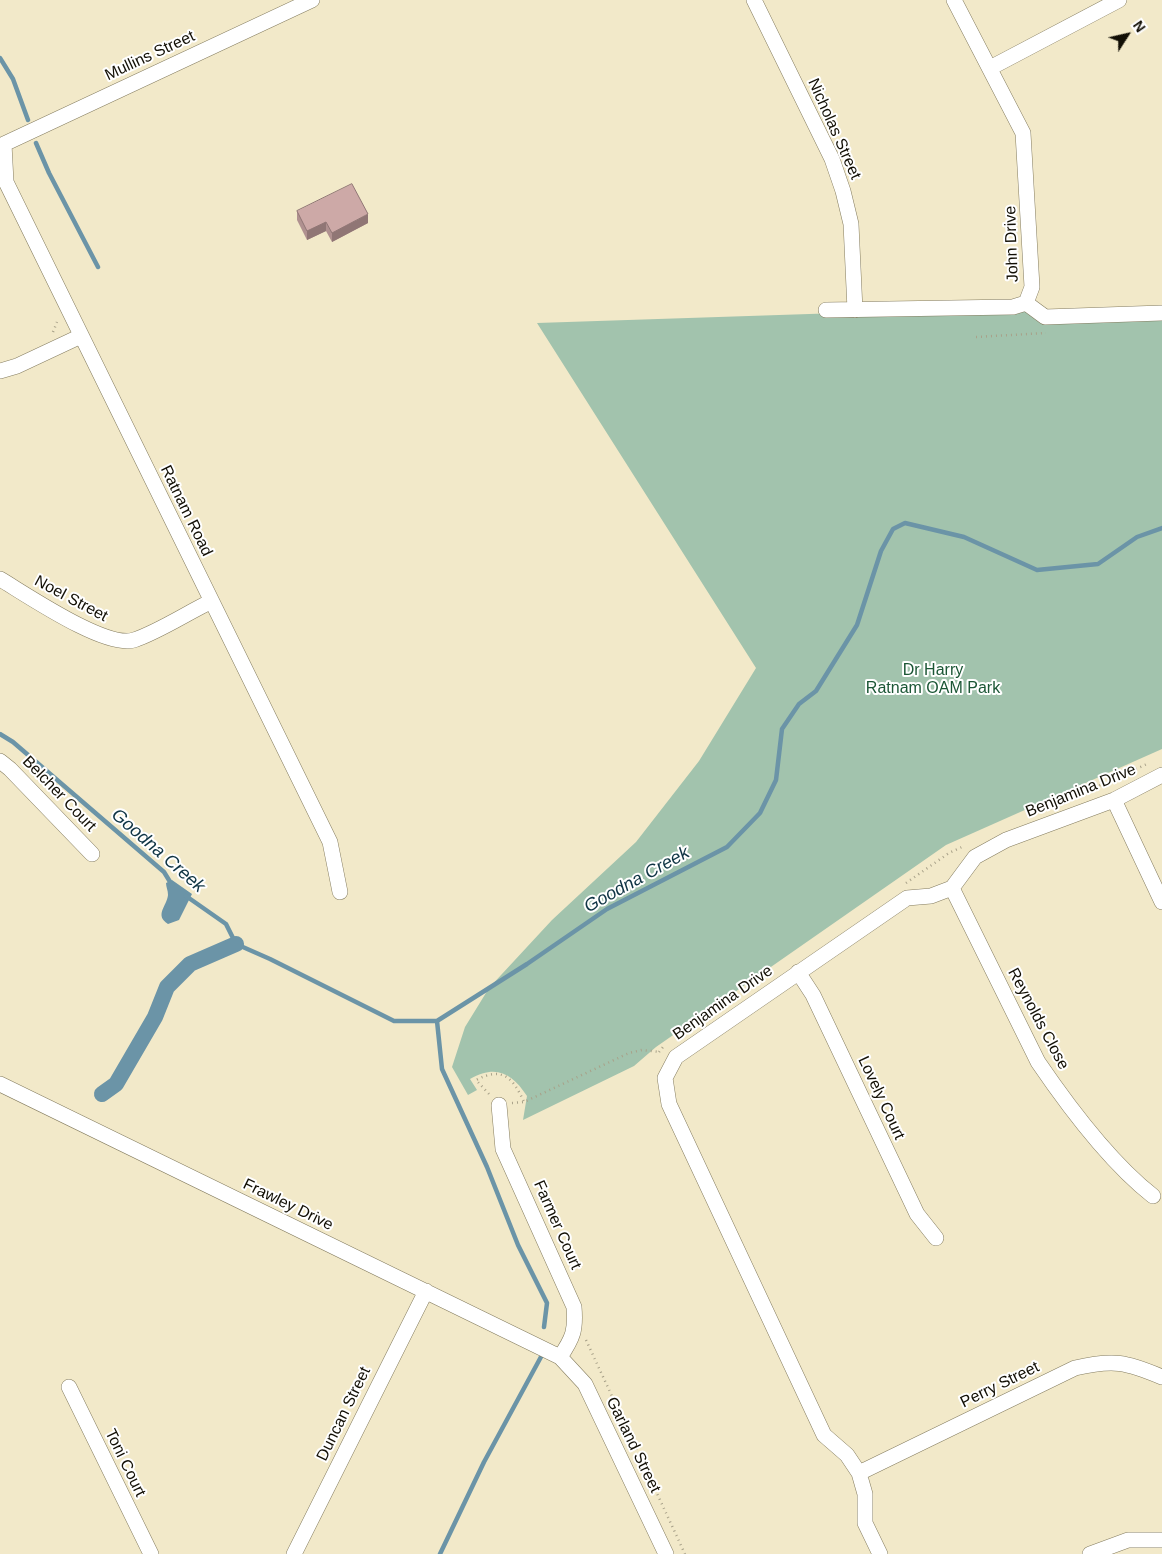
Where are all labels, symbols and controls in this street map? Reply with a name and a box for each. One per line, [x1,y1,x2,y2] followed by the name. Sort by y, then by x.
[1102,10,1152,60] north arrow
[1130,18,1149,35] text: N
[102,27,198,85] street label: Mullins Street
[803,76,865,182] street label: Nicholas Street
[1001,205,1023,283] street label: John Drive
[156,462,216,560] street label: Ratnam Road
[31,572,111,626] street label: Noel Street
[866,661,1000,699] park label: Dr Harry Ratnam OAM Park
[18,752,100,836] street label: Belcher Court
[1023,760,1139,822] street label: Benjamina Drive
[107,804,209,898] water label: Goodna Creek
[581,842,693,918] water label: Goodna Creek
[669,961,777,1045] street label: Benjamina Drive
[1003,965,1073,1073] street label: Reynolds Close
[853,1053,909,1143] street label: Lovely Court
[240,1175,336,1235] street label: Frawley Drive
[529,1178,585,1272] street label: Farmer Court
[957,1358,1043,1412] street label: Perry Street
[313,1364,375,1464] street label: Duncan Street
[602,1394,664,1496] street label: Garland Street
[100,1426,150,1500] street label: Toni Court

